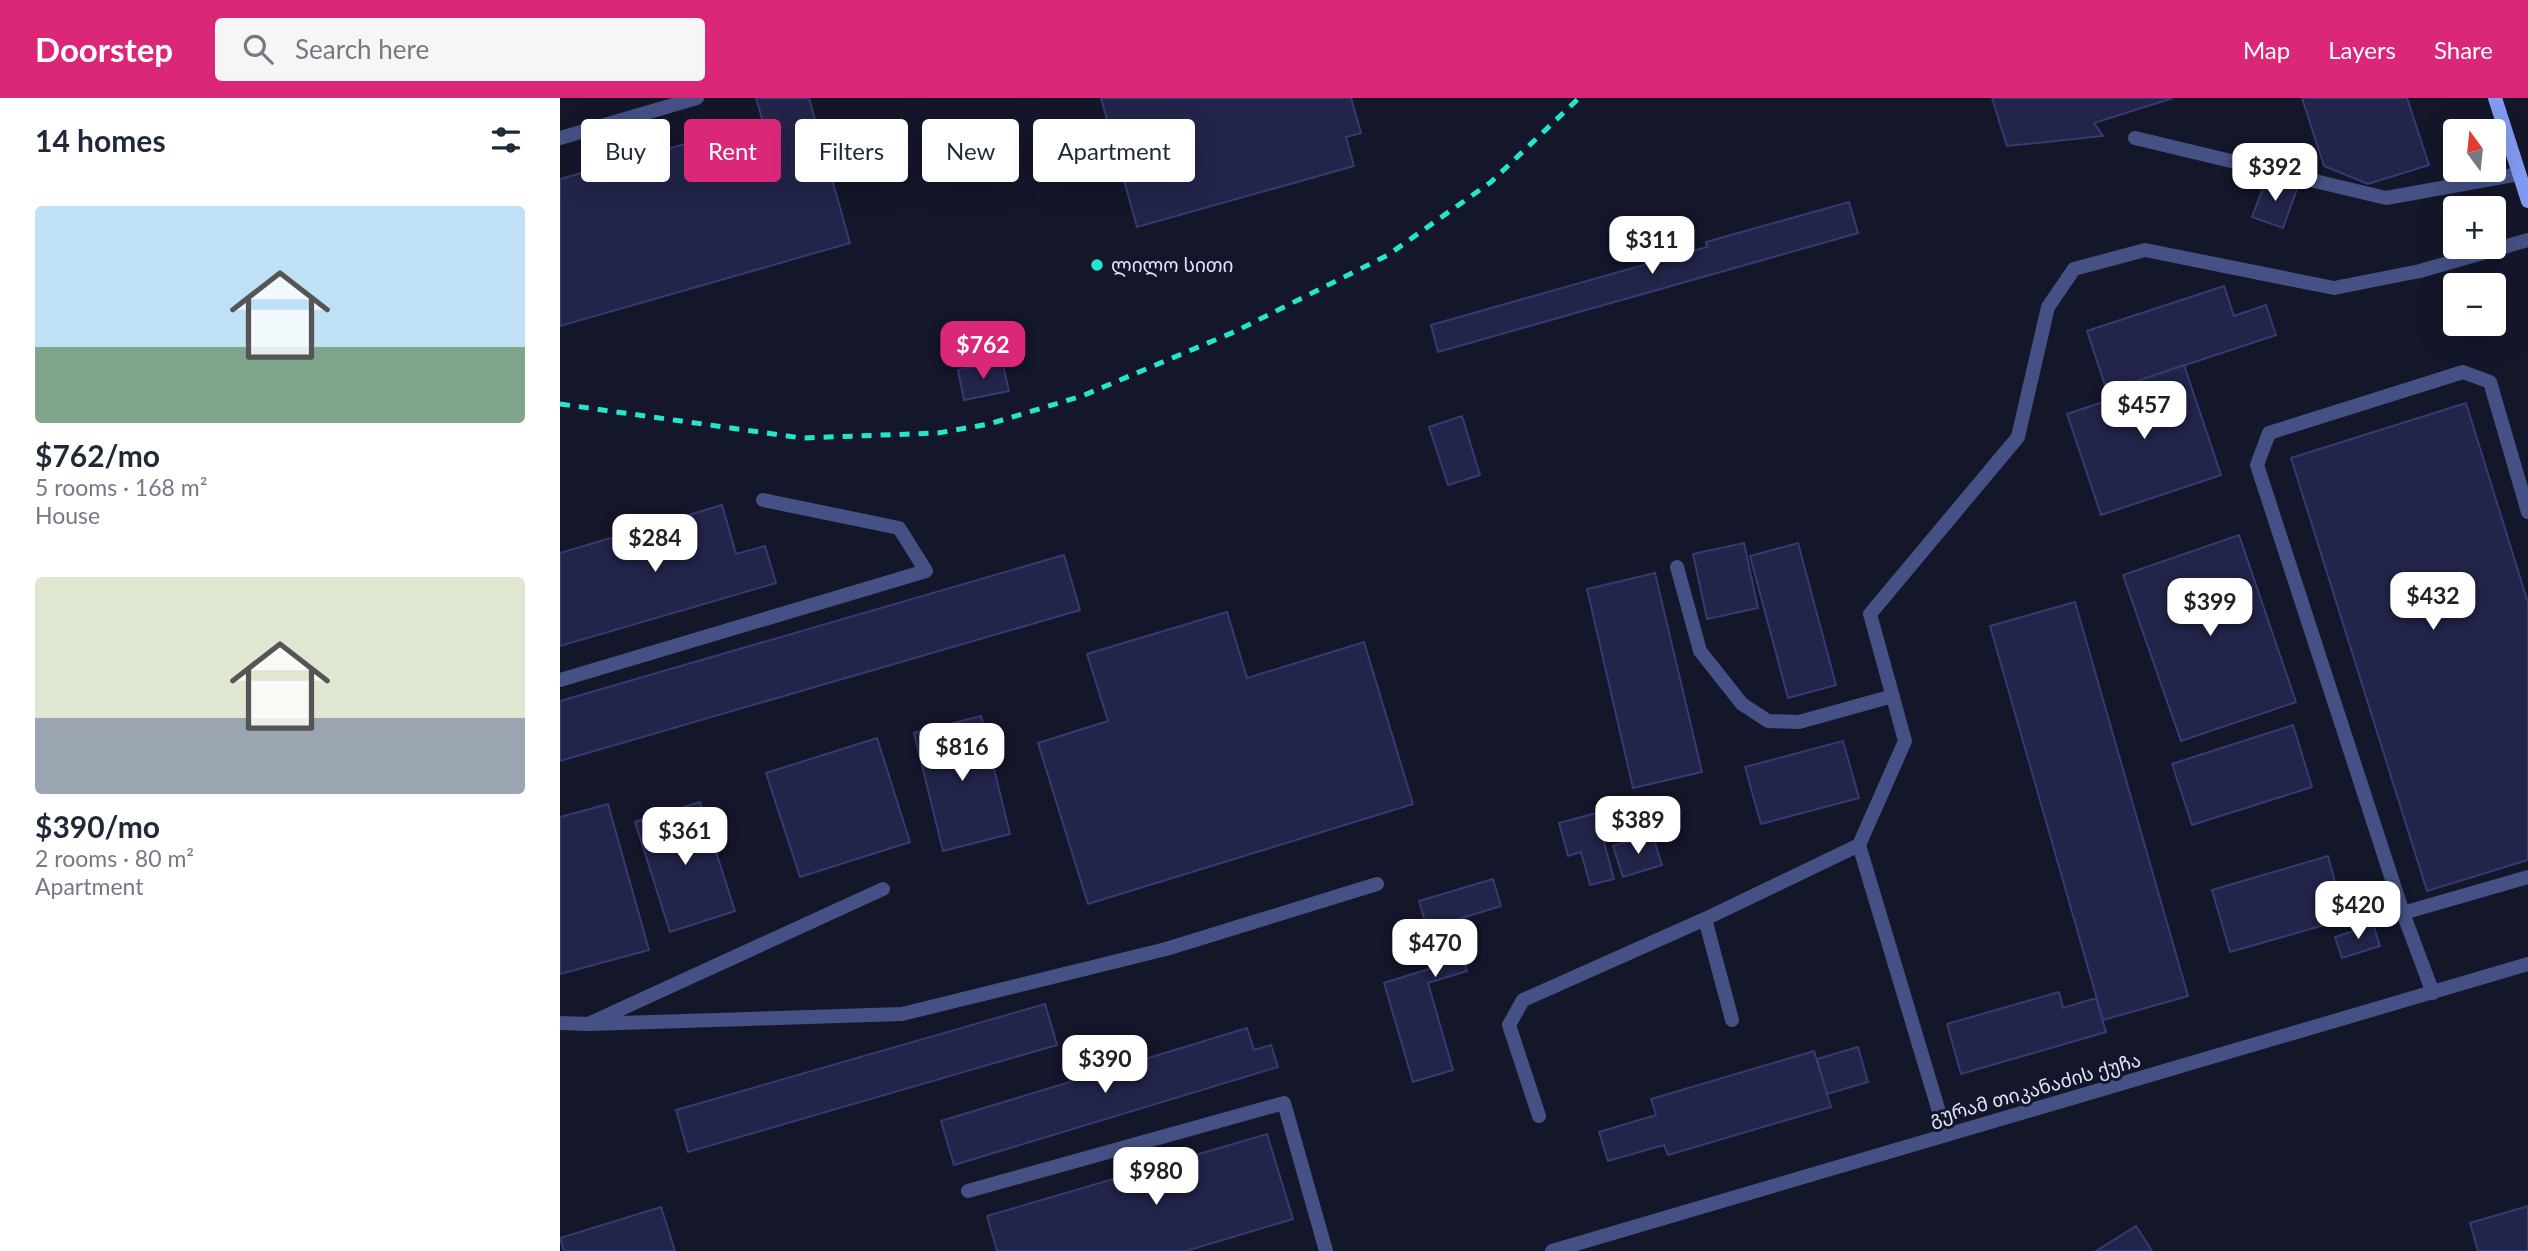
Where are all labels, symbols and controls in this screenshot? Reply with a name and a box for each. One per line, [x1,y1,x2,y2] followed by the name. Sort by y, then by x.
[215,18,705,81] search box
[35,29,173,69] text: Doorstep
[239,30,277,68] icon: search
[295,33,429,65] text: Search here
[2243,35,2290,64] text: Map
[2328,35,2396,64] text: Layers
[2434,35,2493,64] text: Share
[581,119,670,182] chip: Buy
[684,119,781,182] chip: Rent
[795,119,908,182] chip: Filters
[922,119,1019,182] chip: New
[1033,119,1195,182] chip: Apartment
[2443,119,2506,182] north arrow
[2443,119,2506,336] map controls
[487,121,525,159] icon: filters
[35,122,166,158] text: 14 homes
[2234,144,2316,203] pin: $392
[2248,152,2302,180] text: $392
[2443,196,2506,259] button: +
[1611,216,1693,276] pin: $311
[1625,225,1679,253] text: $311
[217,252,343,378] icon: home
[1111,253,1233,278] place label: ლილო სითი
[1089,257,1105,273] marker: ლილო სითი
[2443,273,2506,336] button: −
[942,322,1024,381] pin: $762
[956,330,1010,358] text: $762
[2103,382,2185,441] pin: $457
[2117,390,2171,418] text: $457
[35,437,160,473] text: $762/mo
[35,473,207,501] text: 5 rooms · 168 m²
[35,501,100,529] text: House
[614,514,696,574] pin: $284
[628,523,682,551] text: $284
[2392,573,2474,632] pin: $432
[2169,578,2251,638] pin: $399
[2406,581,2460,609] text: $432
[2183,587,2237,615] text: $399
[217,623,343,749] icon: home
[921,724,1003,783] pin: $816
[935,732,989,760] text: $816
[1597,796,1679,856] pin: $389
[1611,805,1665,833] text: $389
[35,808,160,844] text: $390/mo
[644,808,726,867] pin: $361
[658,816,712,844] text: $361
[35,844,194,872] text: 2 rooms · 80 m²
[35,872,143,900] text: Apartment
[2317,882,2399,941] pin: $420
[2331,890,2385,918] text: $420
[1394,920,1476,979] pin: $470
[1408,928,1462,956] text: $470
[1064,1035,1146,1095] pin: $390
[1078,1044,1132,1072] text: $390
[1927,1047,2143,1131] street label: გურამ თიკანაძის ქუჩა
[1115,1148,1197,1207] pin: $980
[1129,1156,1183,1184] text: $980

